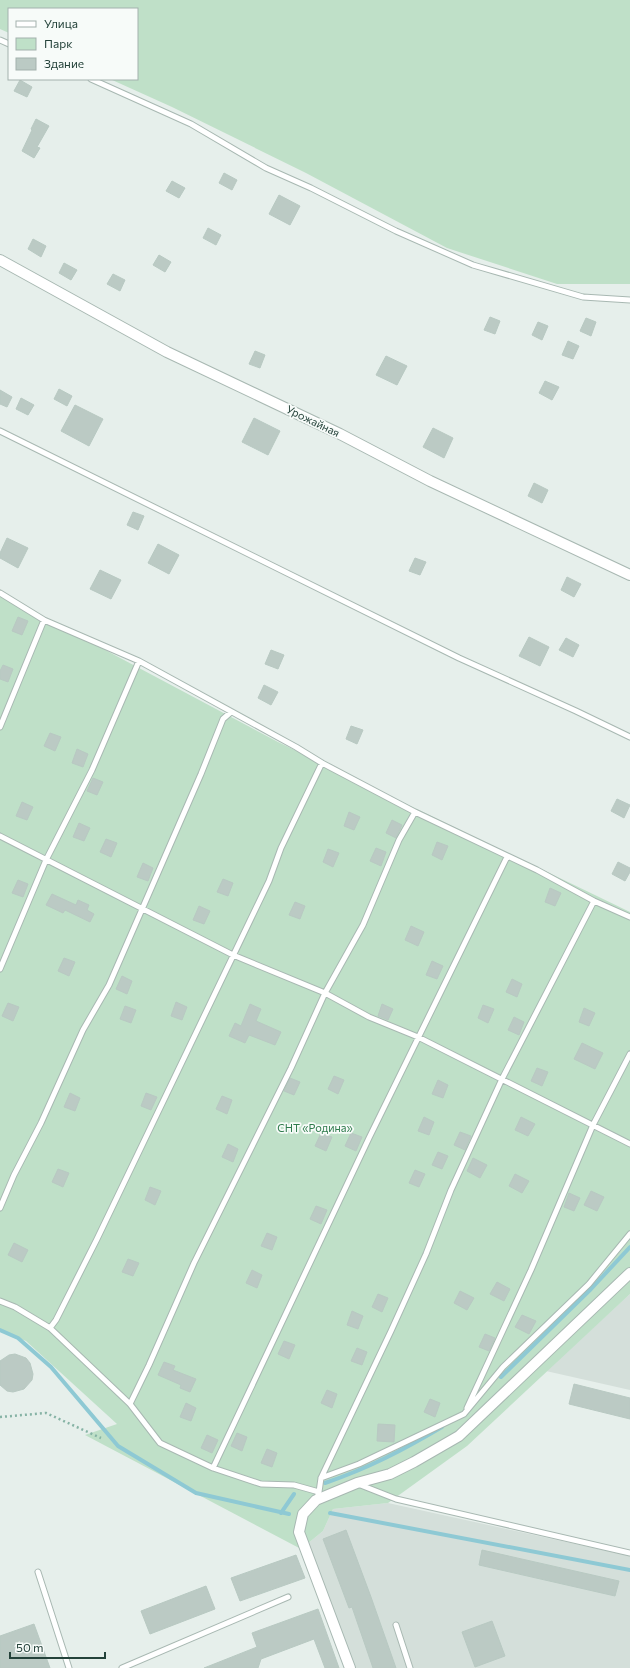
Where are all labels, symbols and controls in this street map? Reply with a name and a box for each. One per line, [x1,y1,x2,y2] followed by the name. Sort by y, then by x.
[8,8,138,80] legend
[44,16,78,30] text: Улица
[44,36,73,50] text: Парк
[44,56,84,70] text: Здание
[284,402,342,439] street label: Урожайная
[277,1121,353,1134] park label: СНТ «Родина»
[10,1634,105,1660] scale bar
[16,1640,44,1654] text: 50 m

